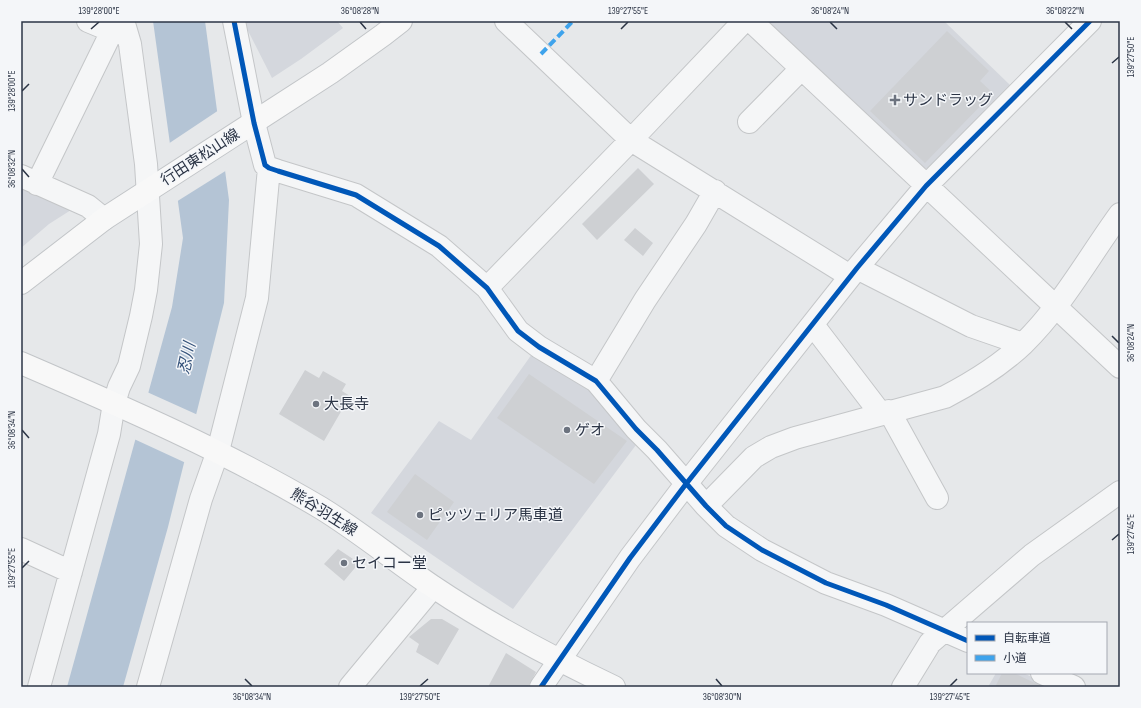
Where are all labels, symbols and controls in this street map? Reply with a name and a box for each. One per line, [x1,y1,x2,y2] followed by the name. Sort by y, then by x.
[78,5,120,17] text: 139°28'00"E
[341,5,379,17] text: 36°08'28"N
[608,5,648,17] text: 139°27'55"E
[811,5,849,17] text: 36°08'24"N
[1046,5,1084,17] text: 36°08'22"N
[1125,37,1137,77] text: 139°27'50"E
[6,70,18,112] text: 139°28'00"E
[903,91,993,110] place label: サンドラッグ
[890,95,900,105] marker: サンドラッグ
[157,125,243,190] street label: 行田東松山線
[6,150,18,188] text: 36°08'32"N
[1125,324,1137,362] text: 36°08'24"N
[175,339,201,376] water label: 忍川
[324,395,369,414] place label: 大長寺
[311,399,321,409] marker: 大長寺
[6,411,18,449] text: 36°08'34"N
[575,421,605,440] place label: ゲオ
[562,425,572,435] marker: ゲオ
[287,484,361,540] street label: 熊谷羽生線
[428,506,563,525] place label: ピッツェリア馬車道
[415,510,425,520] marker: ピッツェリア馬車道
[1125,514,1137,554] text: 139°27'45"E
[6,548,18,588] text: 139°27'55"E
[352,554,427,573] place label: セイコー堂
[339,558,349,568] marker: セイコー堂
[967,622,1107,674] legend
[1003,631,1051,646] text: 自転車道
[1003,651,1027,666] text: 小道
[233,691,271,703] text: 36°08'34"N
[400,691,440,703] text: 139°27'50"E
[703,691,741,703] text: 36°08'30"N
[930,691,970,703] text: 139°27'45"E

